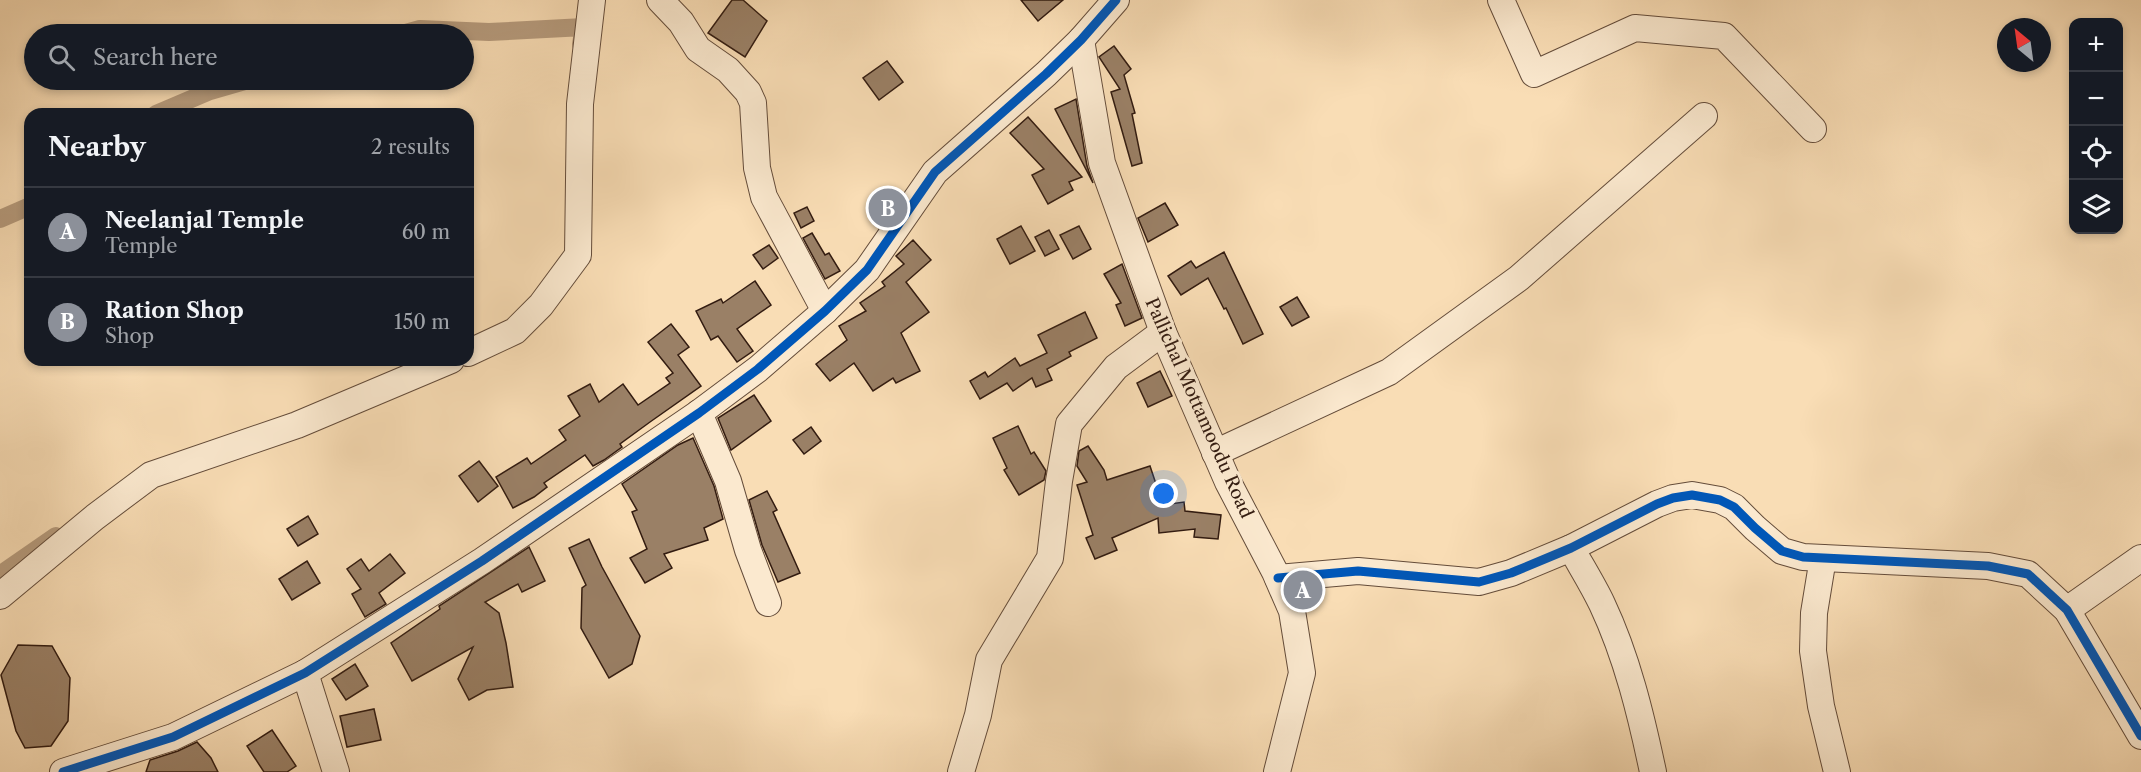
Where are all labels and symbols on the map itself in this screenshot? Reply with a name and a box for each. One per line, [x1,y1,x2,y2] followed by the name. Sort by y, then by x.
[1997,18,2051,72] north arrow
[868,186,908,230] pin: B
[1140,294,1258,522] street label: Pallichal Mottamoodu Road
[1149,479,1178,508] your location
[1284,568,1322,612] pin: A

